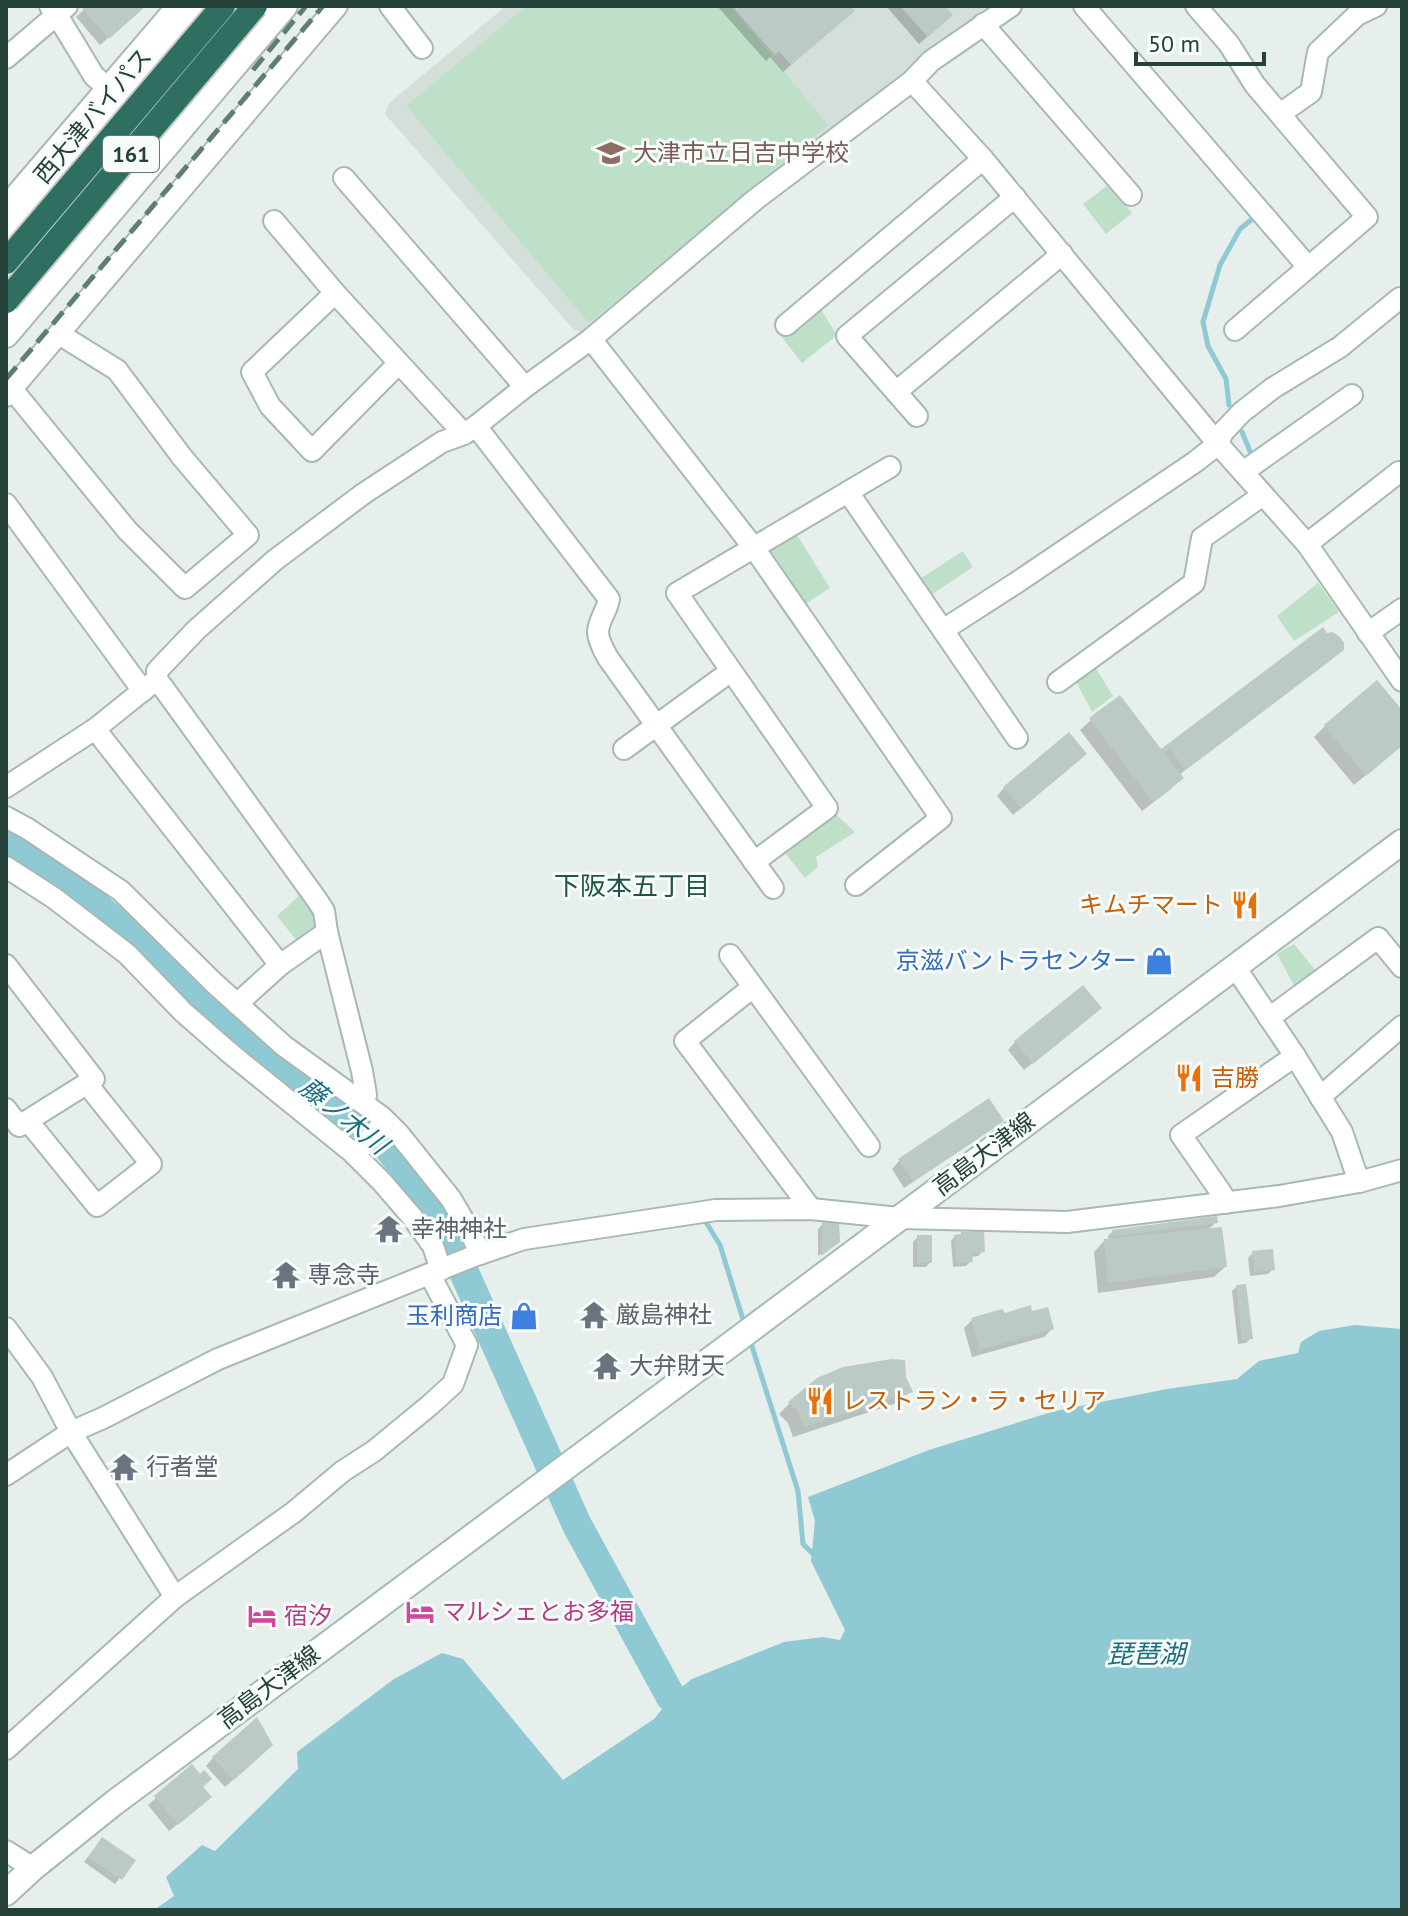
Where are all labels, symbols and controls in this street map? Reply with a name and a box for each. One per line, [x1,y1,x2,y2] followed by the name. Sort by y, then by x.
[1136,16,1264,66] scale bar
[1148,28,1200,59] text: 50 m
[27,42,158,190] street label: 西大津バイパス
[103,136,159,172] road number: 161
[633,137,849,168] place label: 大津市立日吉中学校
[596,138,626,168] school or university icon: 大津市立日吉中学校
[554,869,710,902] district label: 下阪本五丁目
[1079,889,1223,920] place label: キムチマート
[1230,890,1260,920] restaurant icon: キムチマート
[896,945,1137,976] place label: 京滋バントラセンター
[1144,946,1174,976] shop icon: 京滋バントラセンター
[1211,1062,1259,1093] place label: 吉勝
[1174,1063,1204,1093] restaurant icon: 吉勝
[294,1070,397,1163] water label: 藤ノ木川
[926,1105,1041,1202] street label: 高島大津線
[411,1213,507,1244] place label: 幸神神社
[374,1214,404,1244] temple icon: 幸神神社
[308,1259,380,1290] place label: 専念寺
[271,1260,301,1290] temple icon: 専念寺
[616,1299,712,1330] place label: 厳島神社
[406,1300,502,1331] place label: 玉利商店
[579,1300,609,1330] temple icon: 厳島神社
[509,1301,539,1331] shop icon: 玉利商店
[629,1350,725,1381] place label: 大弁財天
[592,1351,622,1381] temple icon: 大弁財天
[842,1385,1106,1416] place label: レストラン・ラ・セリア
[805,1386,835,1416] restaurant icon: レストラン・ラ・セリア
[146,1451,218,1482] place label: 行者堂
[109,1452,139,1482] temple icon: 行者堂
[442,1596,634,1627] place label: マルシェとお多福
[405,1597,435,1627] hotel icon: マルシェとお多福
[284,1600,332,1631] place label: 宿汐
[247,1601,277,1631] hotel icon: 宿汐
[1107,1637,1189,1670] water label: 琵琶湖
[211,1638,326,1735] street label: 高島大津線

